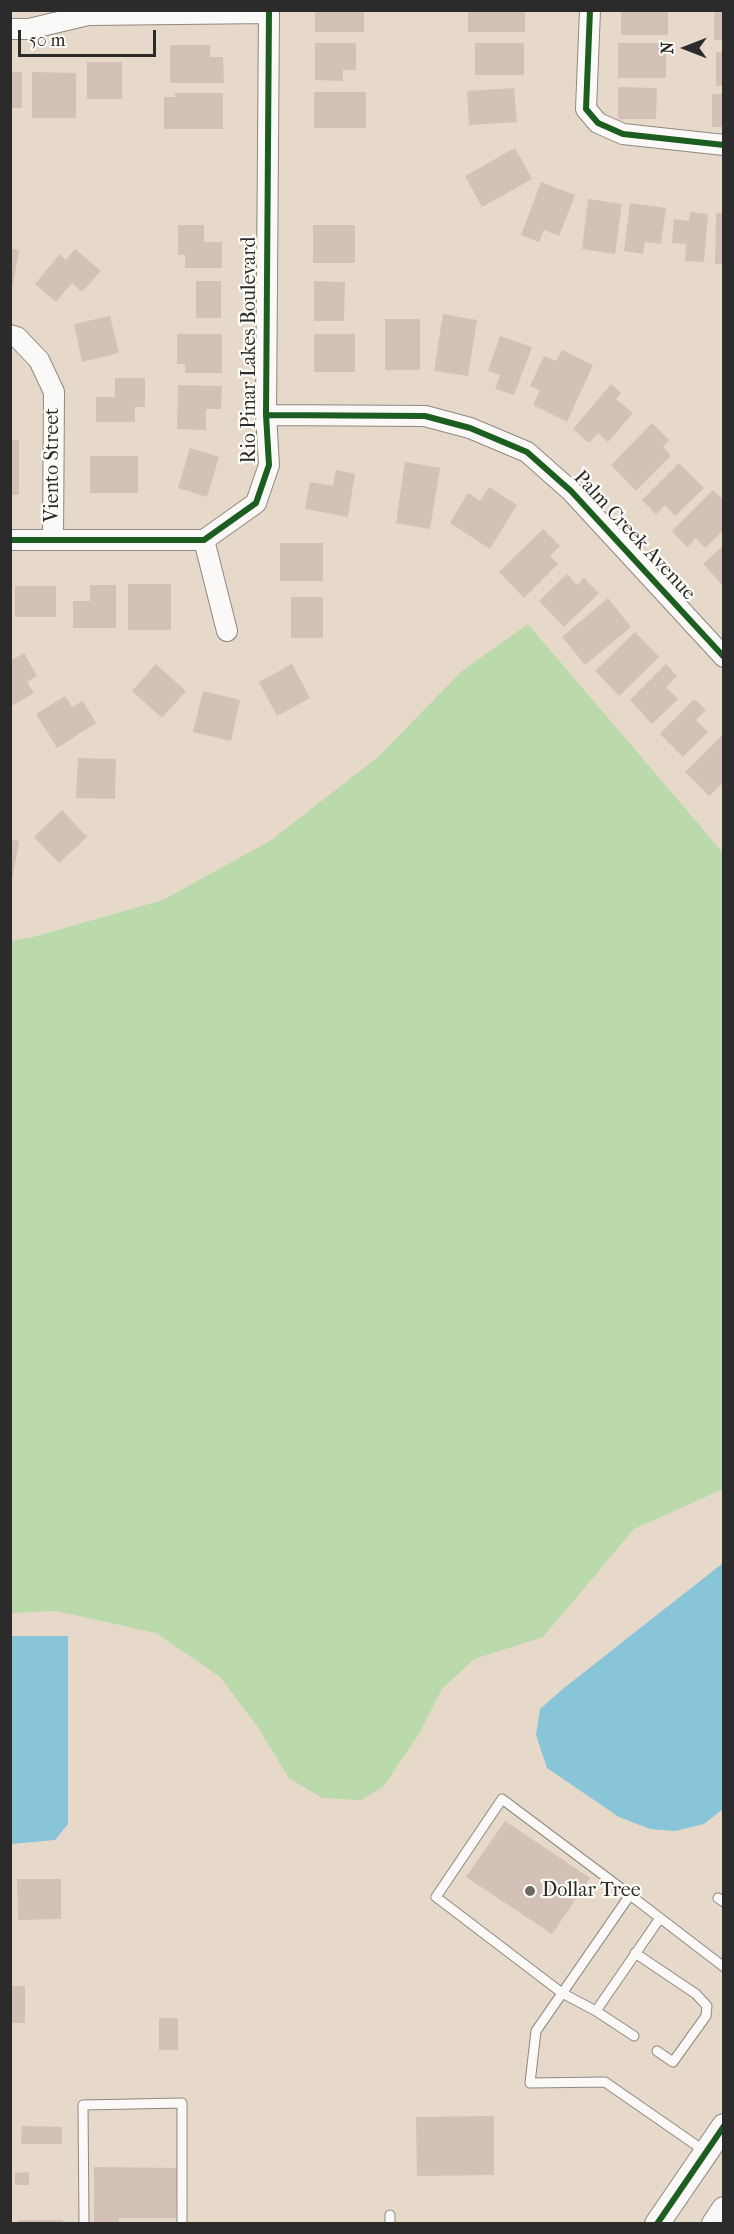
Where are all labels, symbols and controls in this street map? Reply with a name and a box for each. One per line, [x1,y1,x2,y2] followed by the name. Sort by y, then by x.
[21,18,159,56] scale bar
[656,18,716,78] north arrow
[29,30,65,51] text: 50 m
[658,42,677,54] text: N
[238,237,262,463] street label: Rio Pinar Lakes Boulevard
[41,408,65,522] street label: Viento Street
[568,466,700,606] street label: Palm Creek Avenue
[542,1879,641,1903] place label: Dollar Tree
[523,1884,537,1898] marker: Dollar Tree

